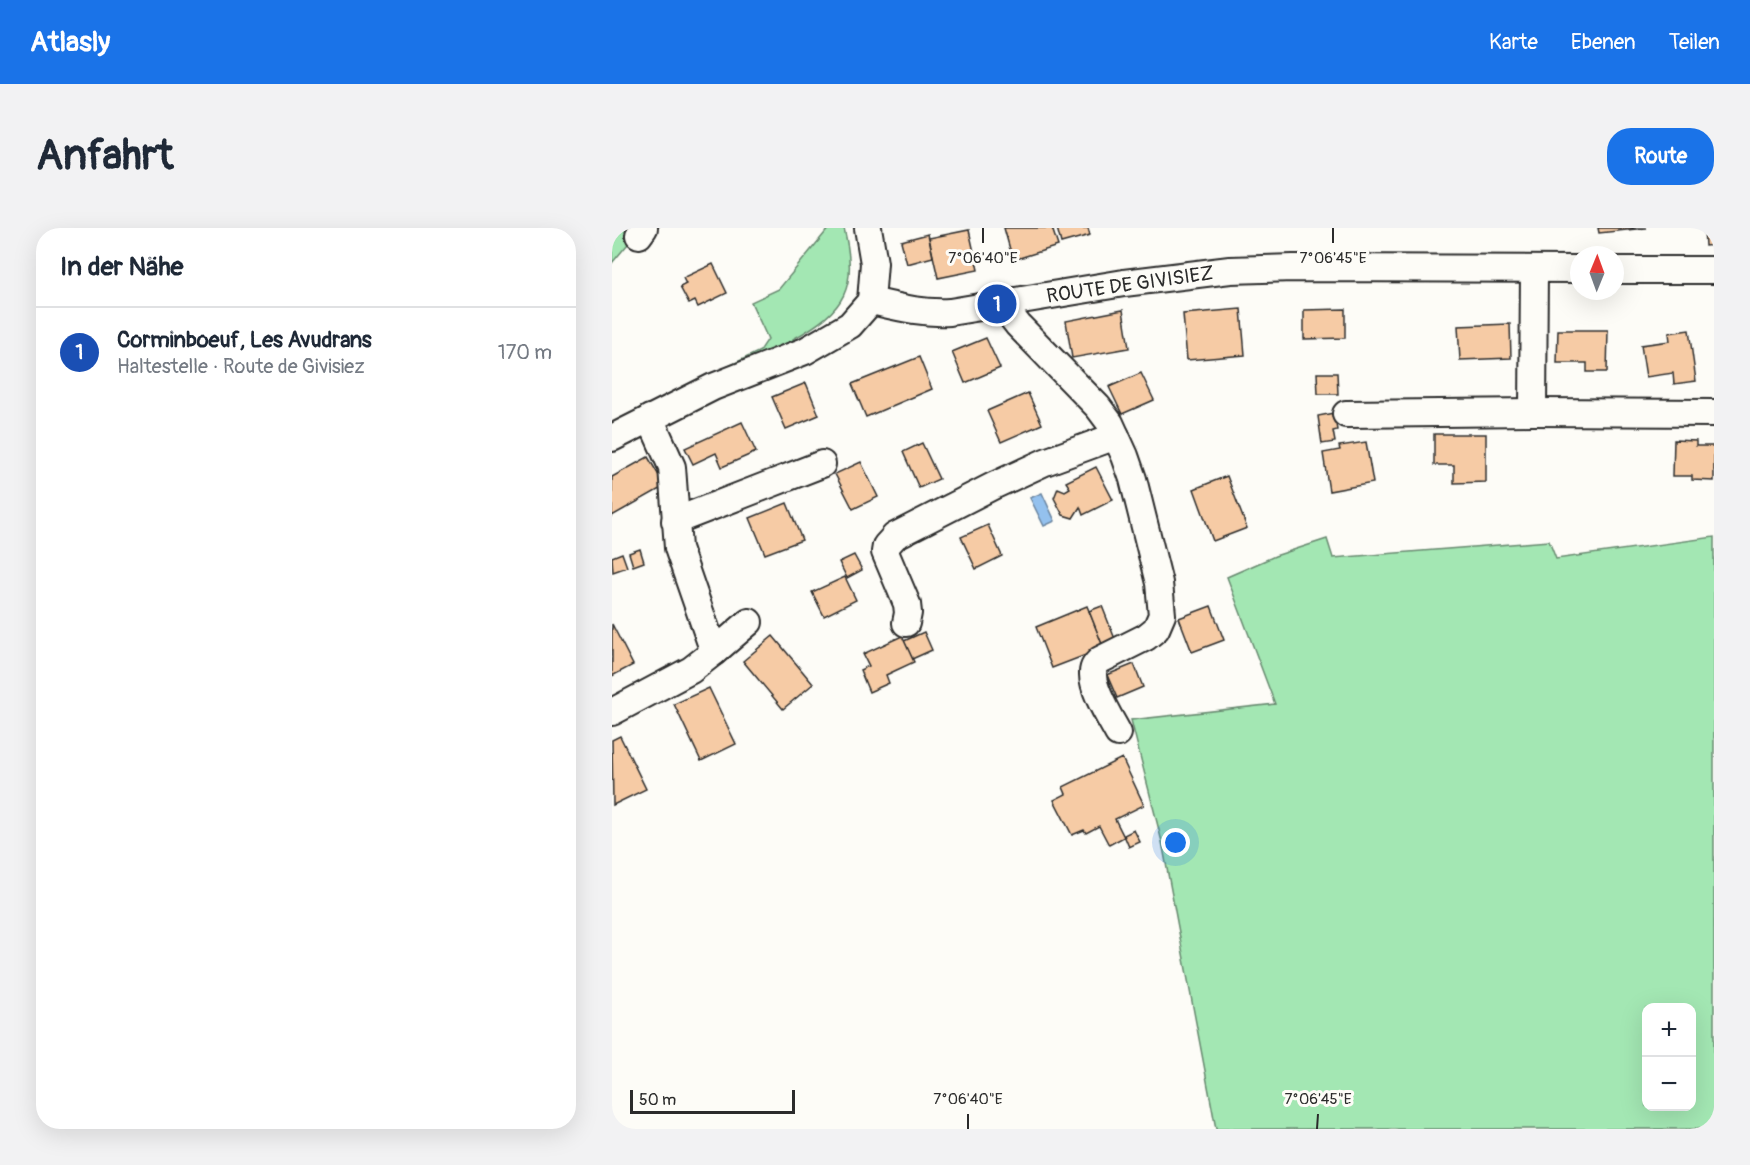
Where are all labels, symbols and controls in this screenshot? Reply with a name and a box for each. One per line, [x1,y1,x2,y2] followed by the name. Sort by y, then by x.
[30,25,110,60] text: Atlasly
[1489,29,1538,56] text: Karte
[1571,29,1636,56] text: Ebenen
[1669,29,1720,56] text: Teilen
[1607,128,1714,185] button: Route
[36,130,174,182] text: Anfahrt
[1570,246,1624,300] north arrow
[948,249,1018,268] text: 7°06'40"E
[1299,249,1367,268] text: 7°06'45"E
[60,251,183,283] text: In der Nähe
[1045,260,1216,309] street label: ROUTE DE GIVISIEZ
[978,282,1016,326] pin: 1
[117,326,372,354] text: Corminboeuf, Les Avudrans
[76,340,83,365] text: 1
[498,340,552,365] text: 170 m
[117,354,365,379] text: Haltestelle · Route de Givisiez
[1161,828,1190,857] your location
[1642,1003,1696,1111] map controls
[1642,1003,1696,1057] button: +
[1642,1057,1696,1111] button: −
[630,1087,795,1114] scale bar
[639,1090,676,1110] text: 50 m
[933,1090,1003,1109] text: 7°06'40"E
[1284,1090,1352,1109] text: 7°06'45"E

